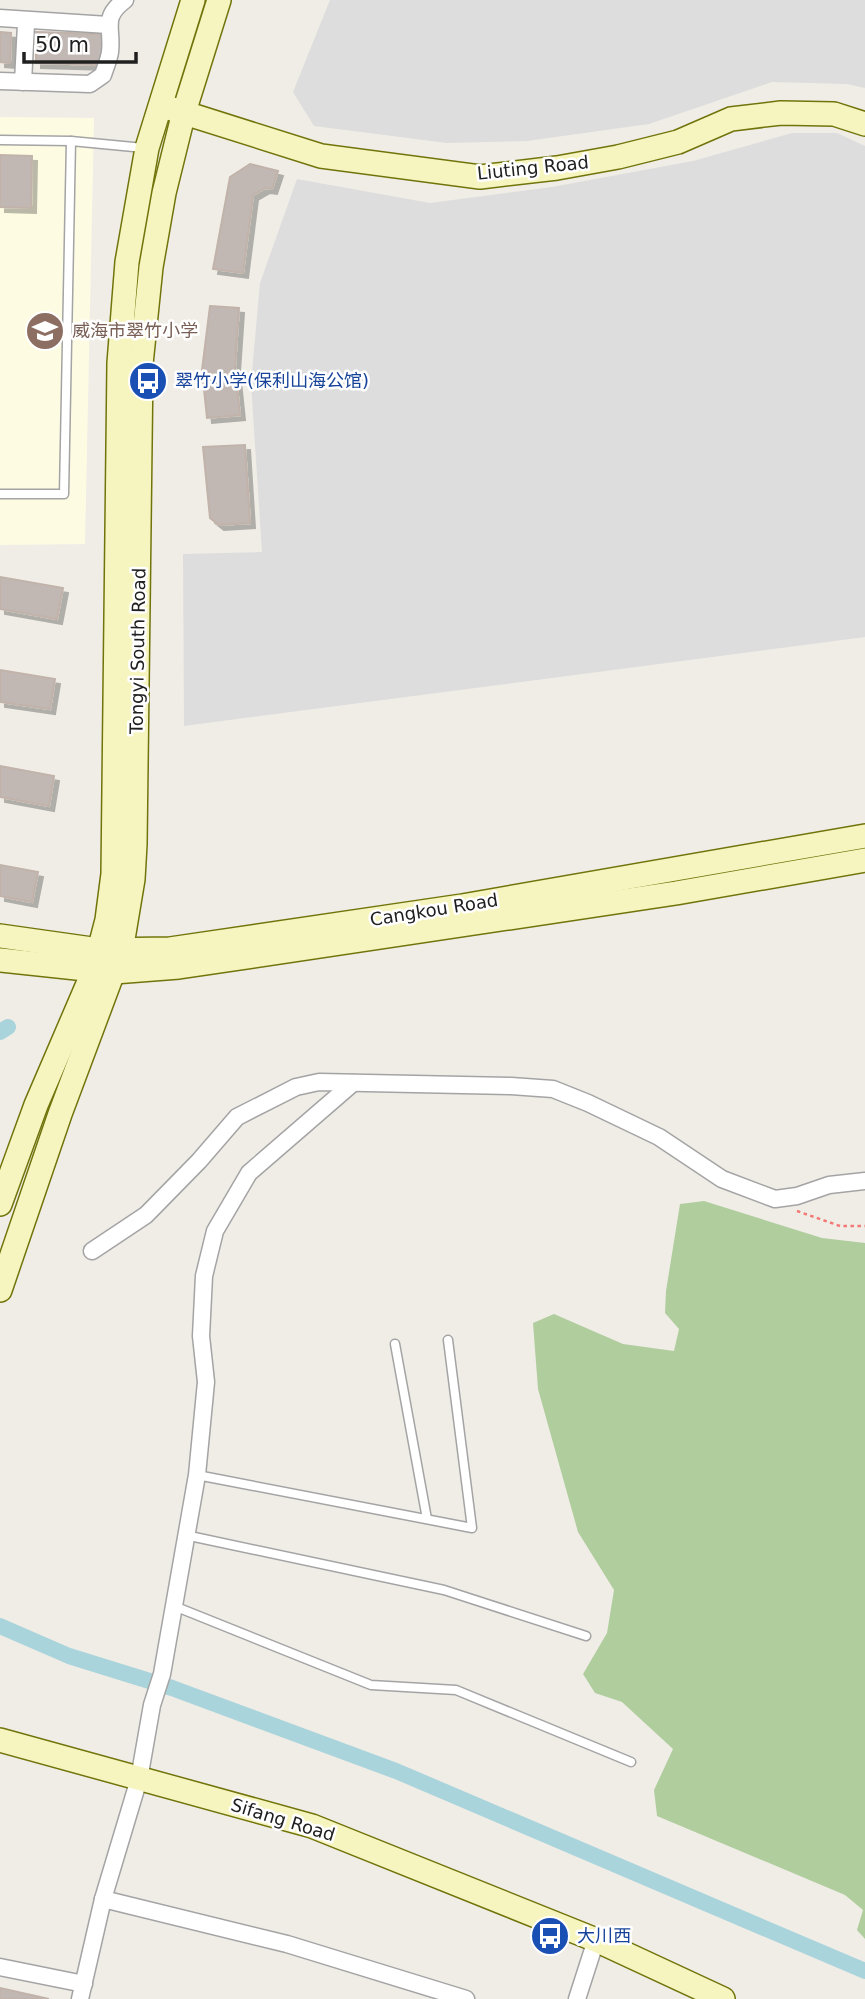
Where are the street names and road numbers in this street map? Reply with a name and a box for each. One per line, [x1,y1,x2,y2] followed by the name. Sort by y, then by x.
[476,151,590,184] street label: Liuting Road
[126,568,149,735] street label: Tongyi South Road
[368,889,500,930] street label: Cangkou Road
[229,1794,338,1845] street label: Sifang Road

